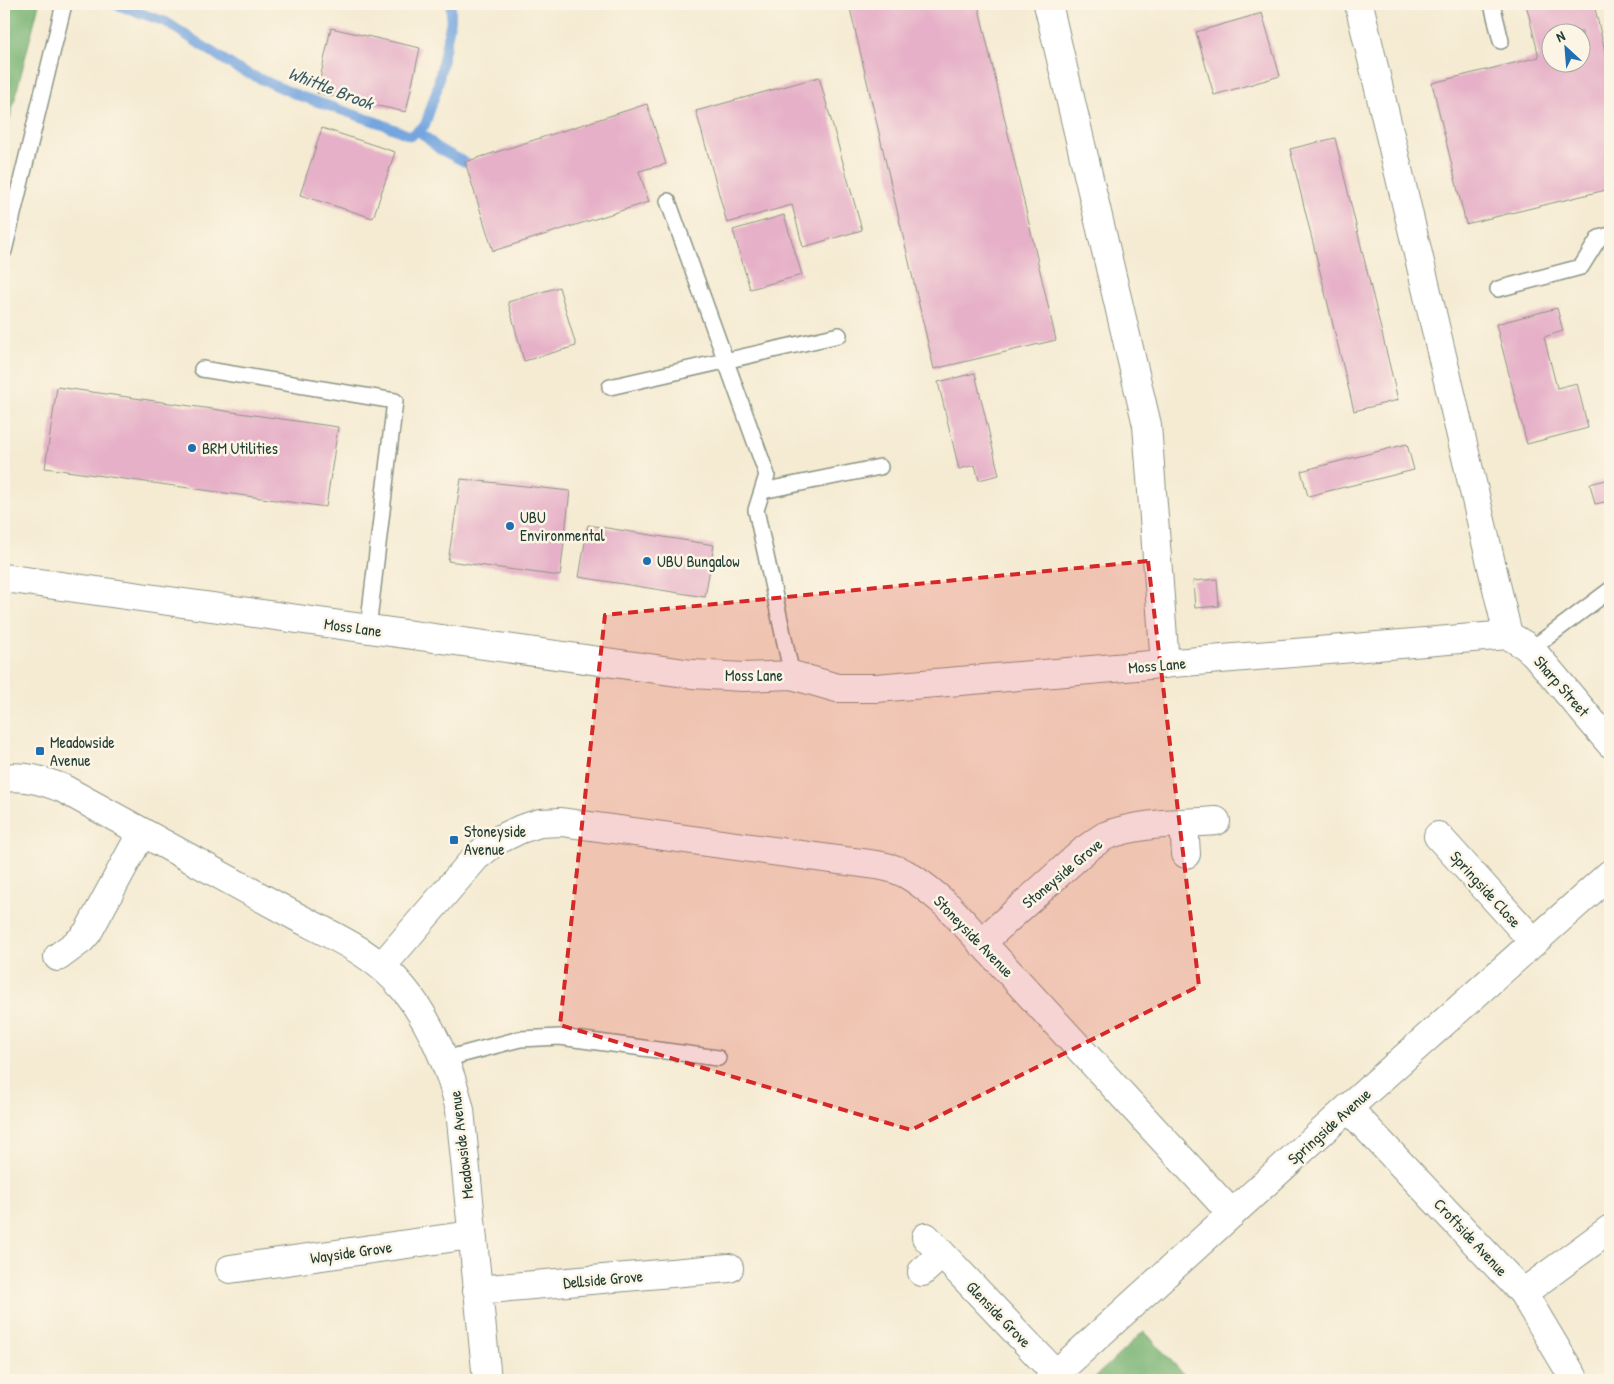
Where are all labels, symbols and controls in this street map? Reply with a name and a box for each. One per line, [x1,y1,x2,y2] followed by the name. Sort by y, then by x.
[1542,22,1592,72] north arrow
[1553,25,1568,46] text: N
[285,60,379,116] water label: Whittle Brook
[202,437,278,459] place label: BRM Utilities
[186,442,198,454] marker: BRM Utilities
[520,506,605,546] place label: UBU Environmental
[504,520,516,532] marker: UBU Environmental
[657,550,740,572] place label: UBU Bungalow
[641,555,653,567] marker: UBU Bungalow
[323,612,384,642] street label: Moss Lane
[1127,651,1187,678] street label: Moss Lane
[1529,651,1595,722] street label: Sharp Street
[725,664,784,686] street label: Moss Lane
[50,731,115,771] place label: Meadowside Avenue
[34,745,46,757] marker: Meadowside Avenue
[464,820,527,860] place label: Stoneyside Avenue
[1017,832,1107,913] street label: Stoneyside Grove
[448,834,460,846] marker: Stoneyside Avenue
[1446,846,1527,933] street label: Springside Close
[929,890,1019,982] street label: Stoneyside Avenue
[1283,1082,1376,1169] street label: Springside Avenue
[443,1089,479,1200] street label: Meadowside Avenue
[1429,1193,1513,1281] street label: Croftside Avenue
[309,1235,394,1269] street label: Wayside Grove
[562,1265,644,1293] street label: Dellside Grove
[962,1276,1037,1353] street label: Glenside Grove

